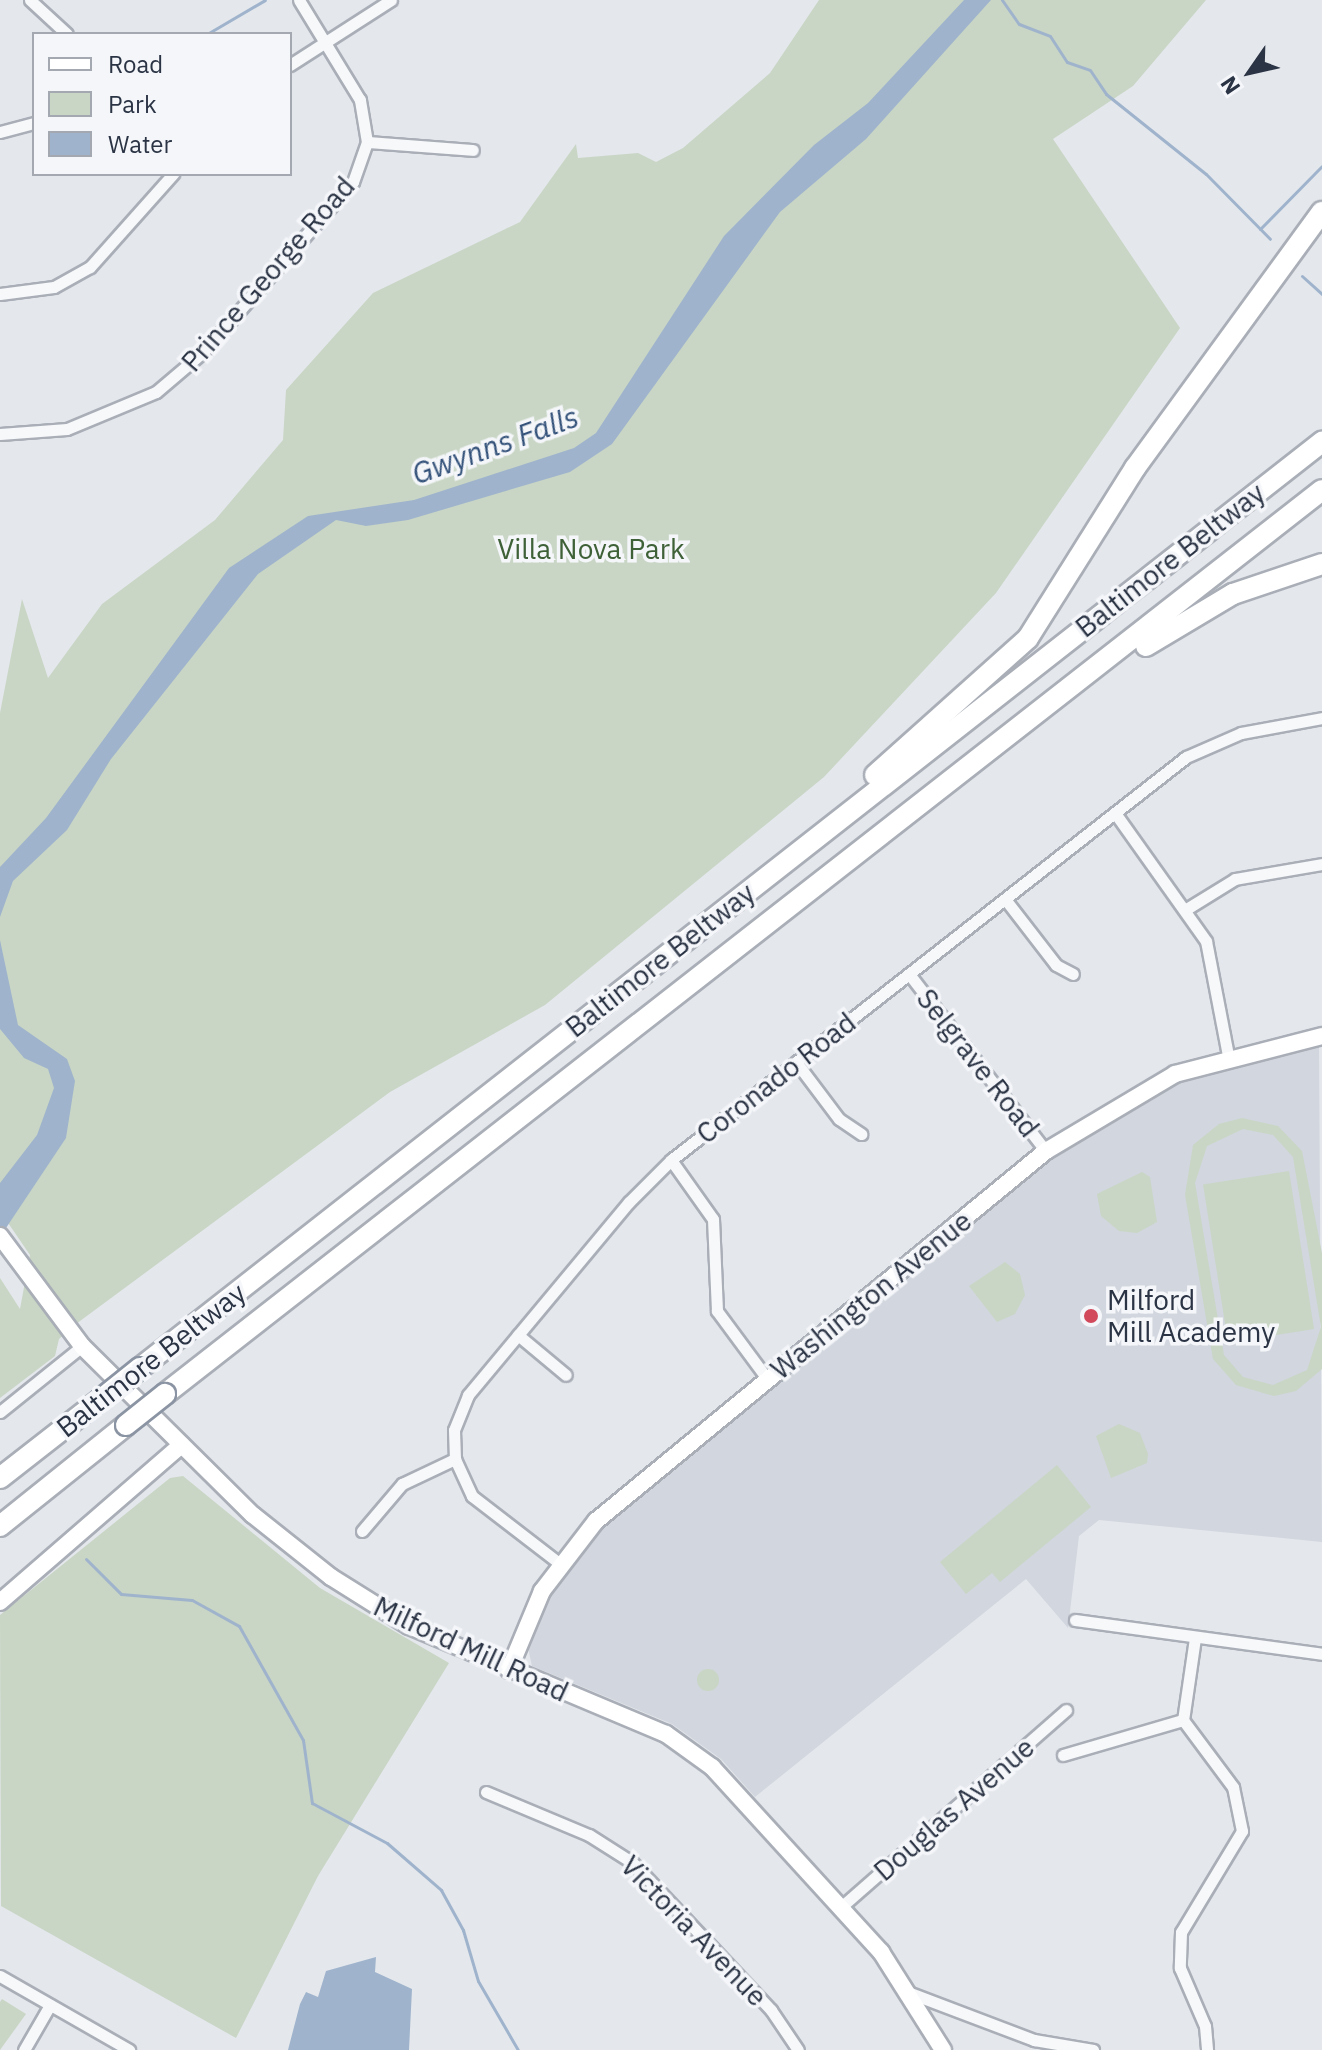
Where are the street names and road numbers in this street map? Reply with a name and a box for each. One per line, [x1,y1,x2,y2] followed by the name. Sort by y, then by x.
[174,170,362,378] street label: Prince George Road
[1069,476,1271,644] street label: Baltimore Beltway
[559,876,761,1044] street label: Baltimore Beltway
[910,982,1046,1144] street label: Selgrave Road
[690,1005,862,1151] street label: Coronado Road
[764,1204,978,1386] street label: Washington Avenue
[50,1276,252,1444] street label: Baltimore Beltway
[368,1589,574,1709] street label: Milford Mill Road
[867,1730,1041,1888] street label: Douglas Avenue
[614,1849,774,2013] street label: Victoria Avenue

